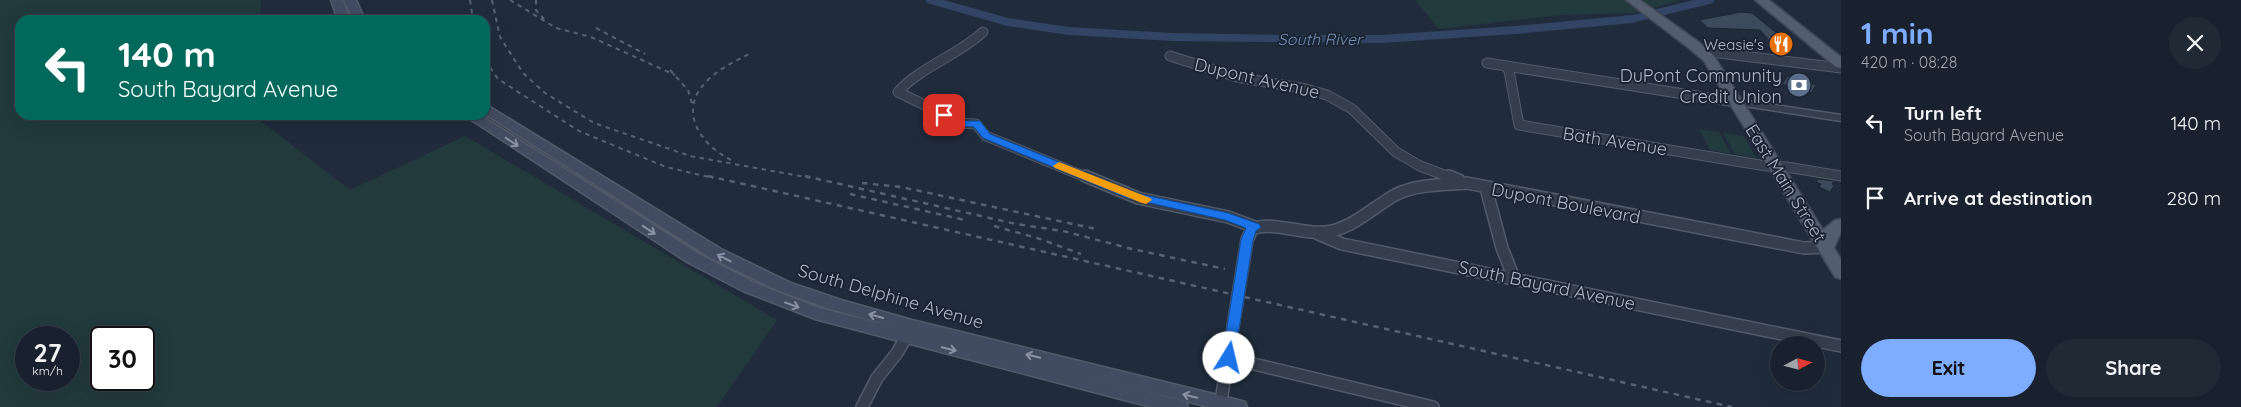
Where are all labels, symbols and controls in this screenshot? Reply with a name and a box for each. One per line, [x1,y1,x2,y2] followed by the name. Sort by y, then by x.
[1861,14,1934,52] text: 1 min
[2169,17,2221,69] button: close
[1278,29,1364,49] water label: South River
[1768,31,1794,57] restaurant icon: Weasie's
[118,32,216,76] text: 140 m
[35,35,100,100] icon: left
[1703,35,1764,54] place label: Weasie's
[1192,52,1322,104] street label: Dupont Avenue
[1861,52,1957,72] text: 420 m · 08:28
[1620,64,1782,108] place label: DuPont Community Credit Union
[1786,72,1812,98] bank icon: DuPont Community Credit Union
[118,75,338,103] text: South Bayard Avenue
[923,94,965,136] pin
[930,101,958,129] icon: arrive
[1904,101,1982,125] text: Turn left
[1861,109,1889,137] icon: left
[2170,111,2221,135] text: 140 m
[1741,120,1831,246] street label: East Main Street
[1561,121,1669,161] street label: Bath Avenue
[1904,125,2064,145] text: South Bayard Avenue
[505,137,519,147] one-way arrow
[1490,177,1642,229] street label: Dupont Boulevard
[1861,184,1889,212] icon: arrive
[1904,186,2093,210] text: Arrive at destination
[2166,186,2221,210] text: 280 m
[641,225,655,235] one-way arrow
[717,253,732,262] one-way arrow
[1456,255,1638,315] street label: South Bayard Avenue
[796,258,986,334] street label: South Delphine Avenue
[784,301,800,310] one-way arrow
[868,310,884,320] one-way arrow
[90,326,155,391] speed limit sign: 30
[1202,331,1254,383] position arrow
[1770,336,1825,391] north arrow
[1770,336,1825,391] map controls
[34,337,61,368] text: 27
[1861,339,2036,397] button: Exit
[2046,339,2221,397] button: Share
[940,344,956,354] one-way arrow
[1025,350,1041,360] one-way arrow
[32,363,63,378] text: km/h
[1183,391,1199,400] one-way arrow

